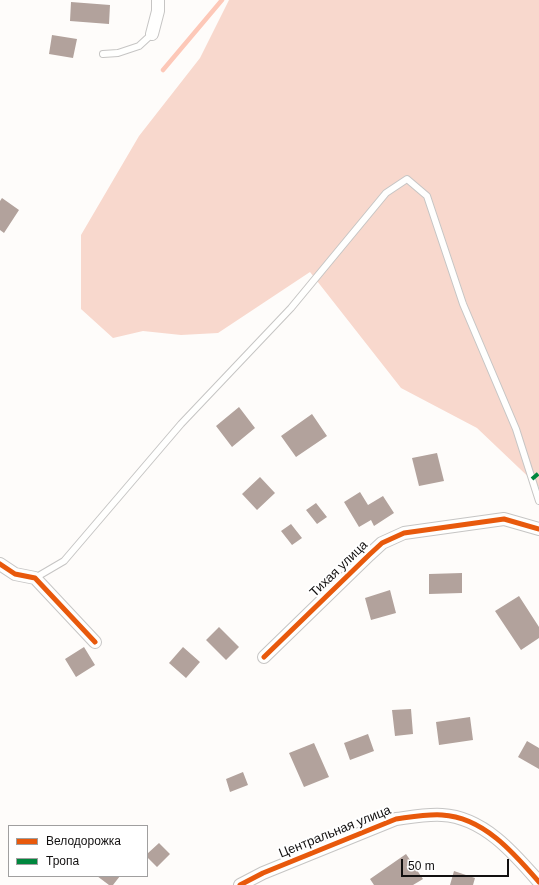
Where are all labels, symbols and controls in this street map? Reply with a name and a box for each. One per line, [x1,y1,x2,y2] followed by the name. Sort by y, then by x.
[307,537,371,601] street label: Тихая улица
[277,802,393,862] street label: Центральная улица
[8,825,148,877] legend
[46,834,121,848] text: Велодорожка
[403,851,511,877] scale bar
[46,854,79,868] text: Тропа
[408,859,435,873] text: 50 m

